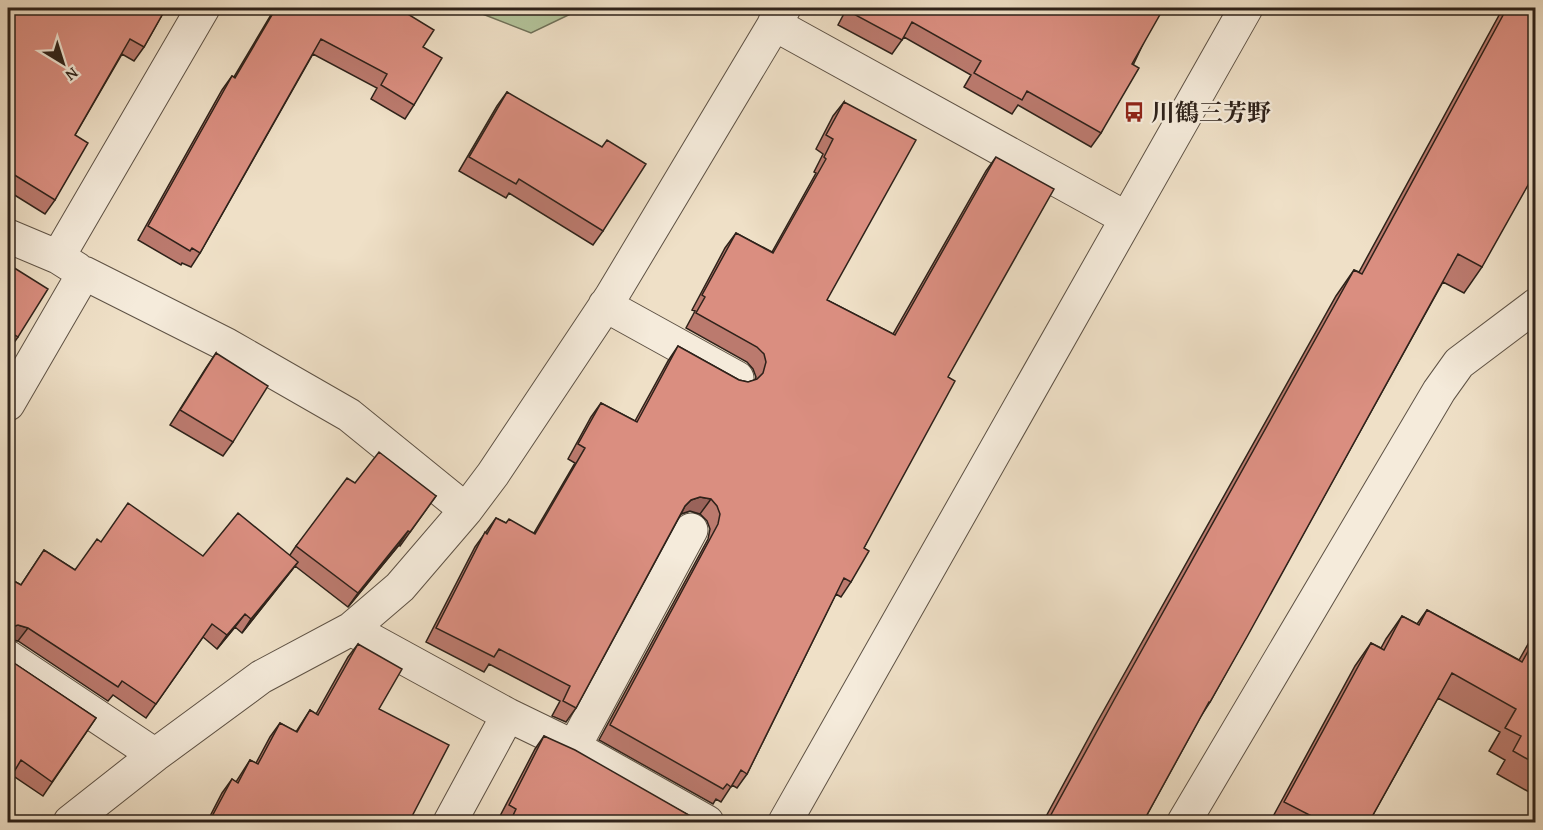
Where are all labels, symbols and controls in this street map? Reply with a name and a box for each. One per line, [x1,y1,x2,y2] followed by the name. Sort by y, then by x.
[33,33,93,93] north arrow
[60,62,84,88] text: N
[1151,95,1271,130] place label: 川鶴三芳野
[1122,100,1146,124] bus stop icon: 川鶴三芳野

